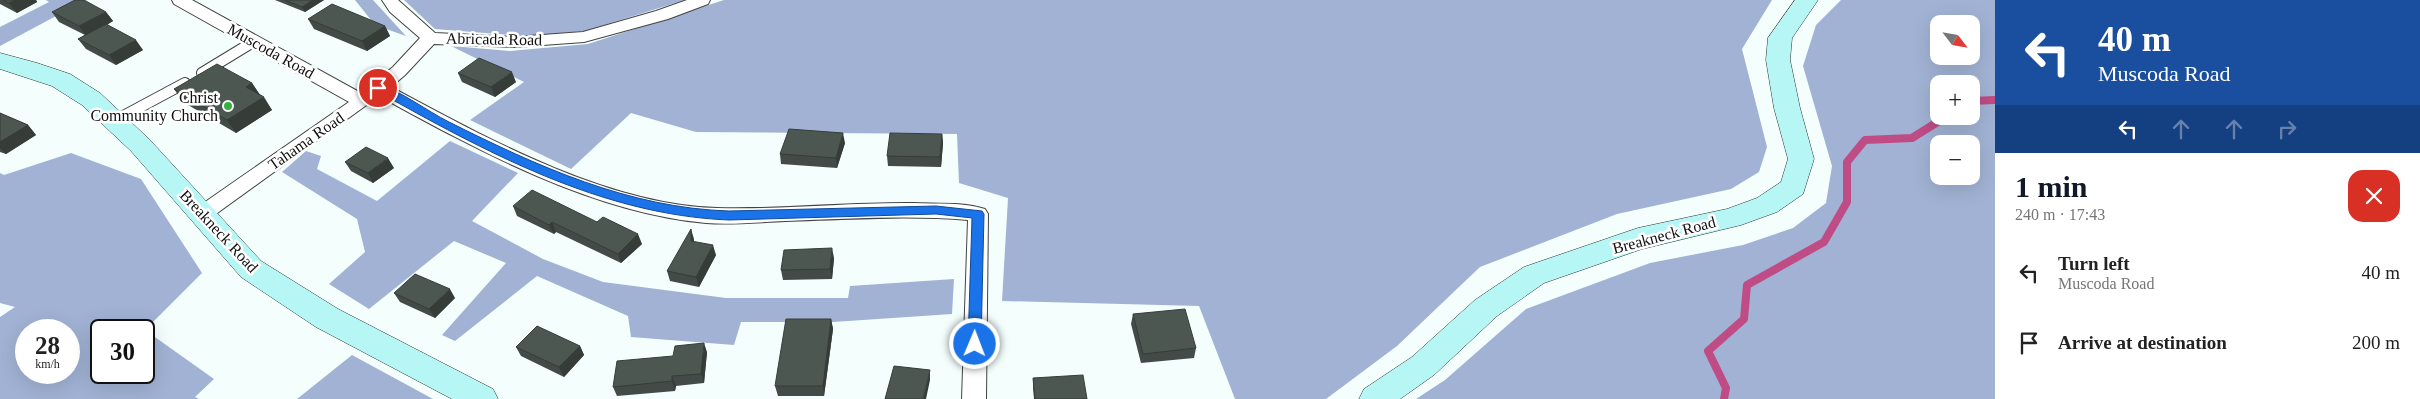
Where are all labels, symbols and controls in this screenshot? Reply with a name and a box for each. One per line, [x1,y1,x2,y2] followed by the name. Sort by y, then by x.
[1930,15,1980,65] north arrow
[1930,15,1980,185] map controls
[225,20,317,82] street label: Muscoda Road
[2015,20,2080,85] icon: left
[2098,20,2171,59] text: 40 m
[446,30,542,48] street label: Abricada Road
[2098,61,2231,86] text: Muscoda Road
[357,67,399,109] pin
[364,74,392,102] icon: arrive
[1930,75,1980,125] button: +
[90,89,219,125] place label: Christ Community Church
[222,100,234,112] marker: Christ Community Church
[265,109,347,173] street label: Tahama Road
[2114,115,2142,143] icon: left
[2167,115,2195,143] icon: ahead
[2220,115,2248,143] icon: ahead
[2273,115,2301,143] icon: right
[1930,135,1980,185] button: −
[2015,170,2088,203] text: 1 min
[2348,170,2400,222] button: close
[177,186,261,276] street label: Breakneck Road
[2015,206,2105,223] text: 240 m · 17:43
[1611,213,1717,257] street label: Breakneck Road
[2058,253,2130,274] text: Turn left
[2015,259,2043,287] icon: left
[2361,262,2400,283] text: 40 m
[2058,275,2154,292] text: Muscoda Road
[948,317,1000,369] position arrow
[90,319,155,384] speed limit sign: 30
[2015,329,2043,357] icon: arrive
[35,332,60,359] text: 28
[2058,332,2227,353] text: Arrive at destination
[2352,332,2400,353] text: 200 m
[35,357,60,371] text: km/h

